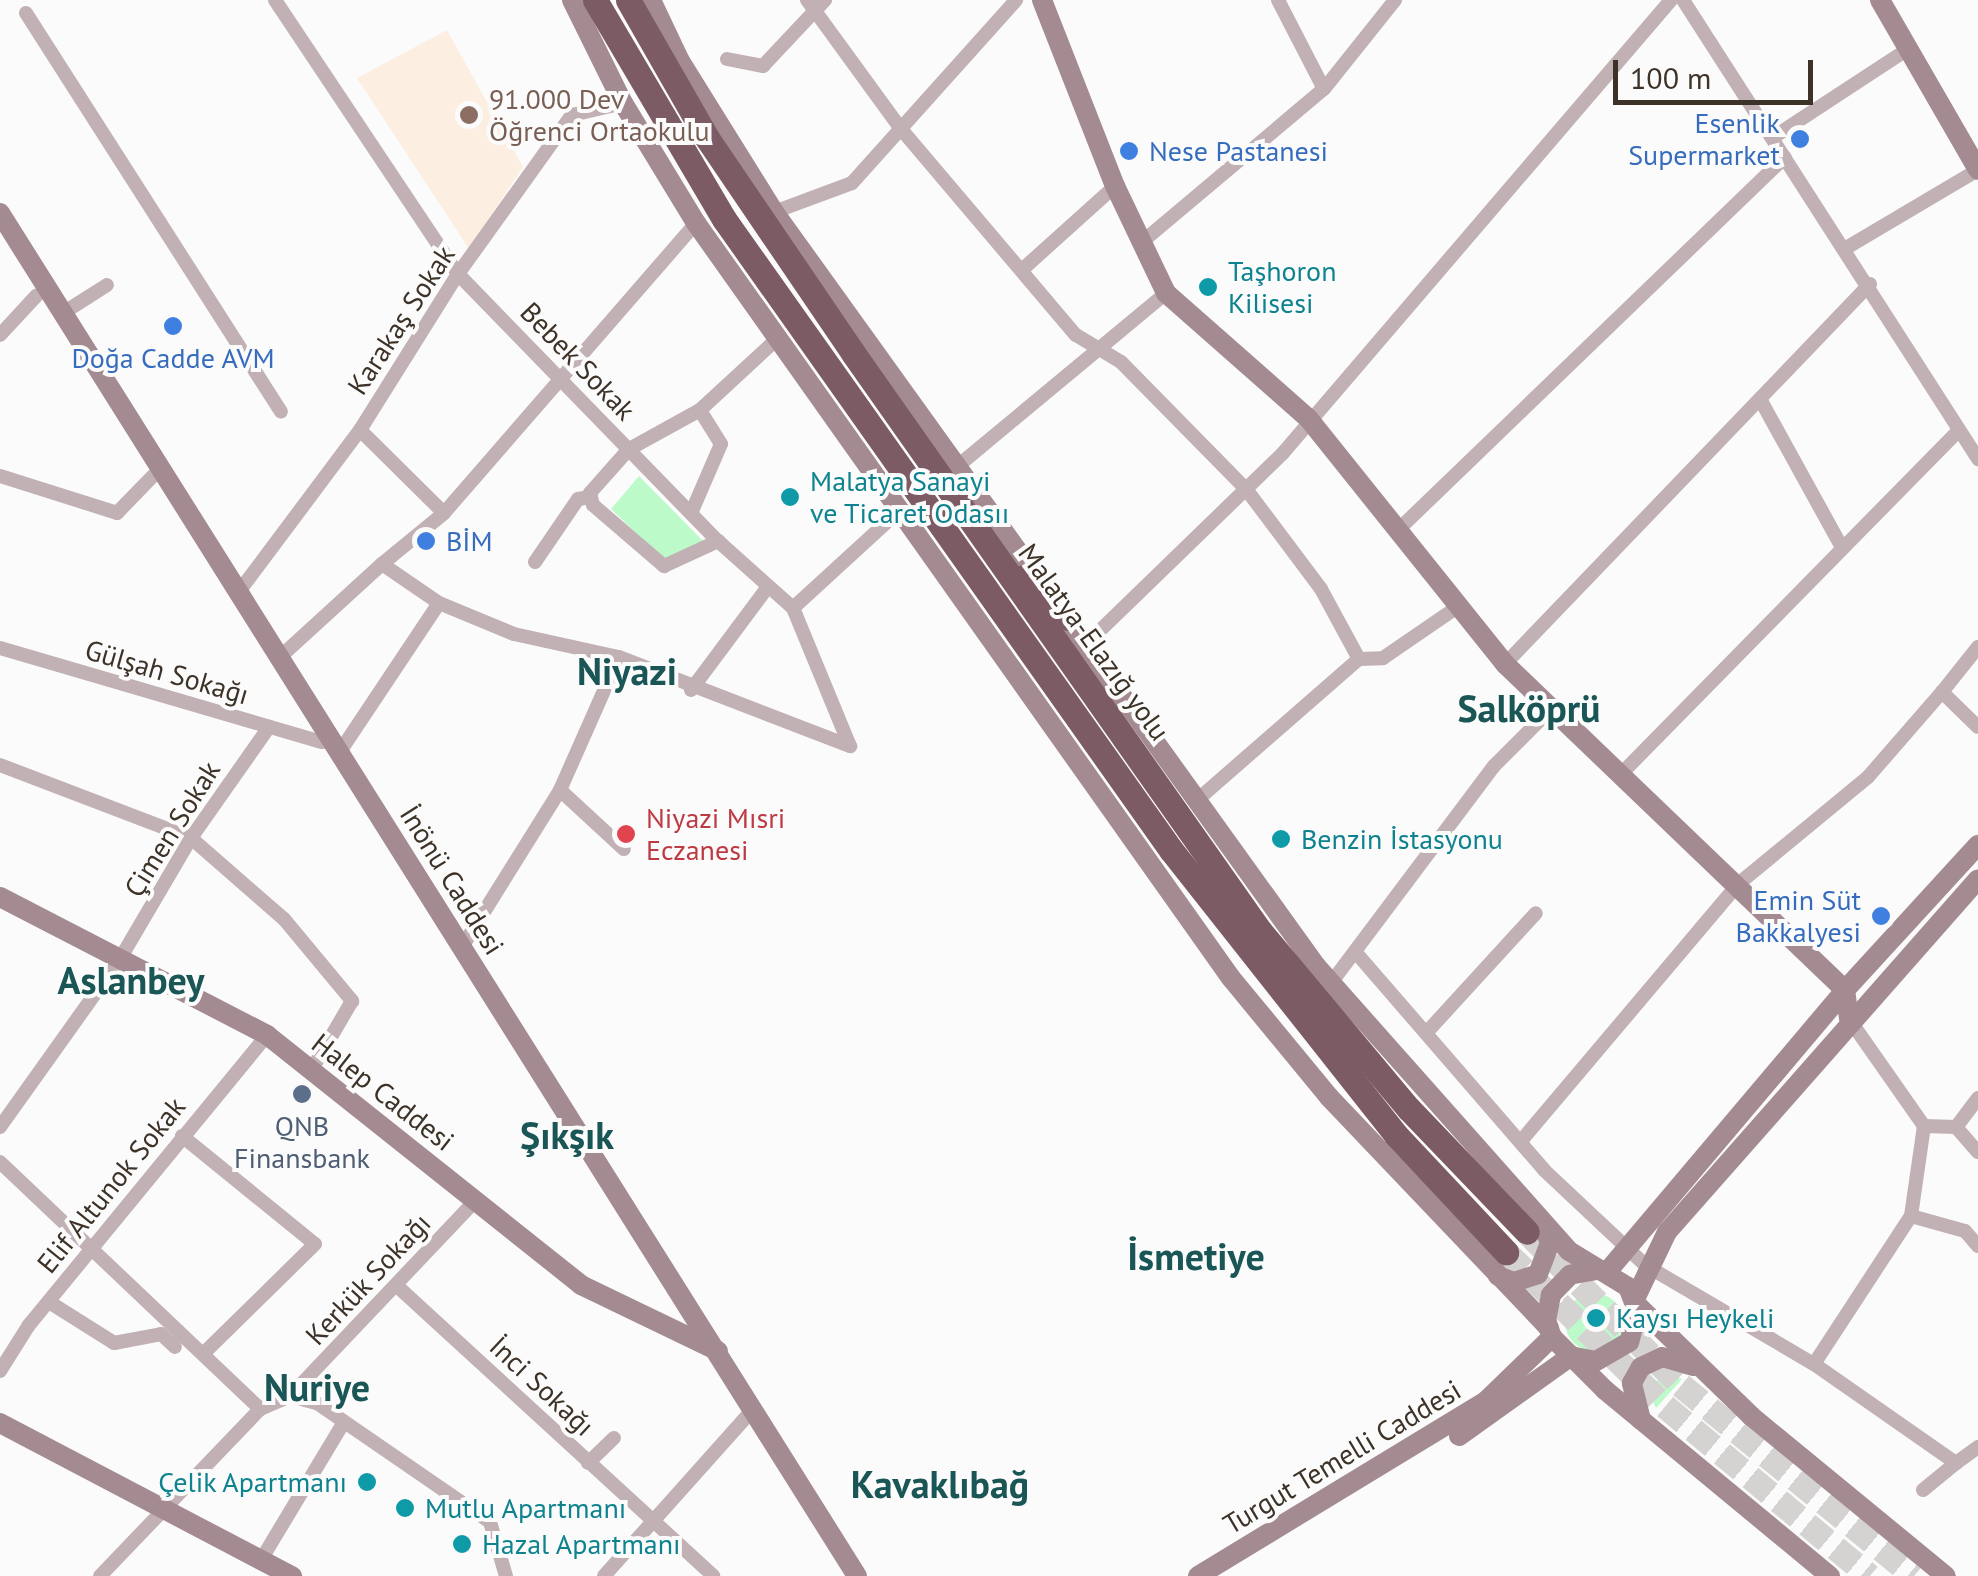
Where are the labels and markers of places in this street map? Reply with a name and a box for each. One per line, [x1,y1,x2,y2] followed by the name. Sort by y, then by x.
[489,82,710,148] place label: 91.000 Dev Öğrenci Ortaokulu
[458,104,480,126] marker: 91.000 Dev Öğrenci Ortaokulu
[1628,106,1780,172] place label: Esenlik Supermarket
[1789,128,1811,150] marker: Esenlik Supermarket
[1149,134,1328,168] place label: Nese Pastanesi
[1118,140,1140,162] marker: Nese Pastanesi
[1228,254,1336,320] place label: Taşhoron Kilisesi
[1197,276,1219,298] marker: Taşhoron Kilisesi
[162,315,184,337] marker: Doğa Cadde AVM
[71,341,275,375] place label: Doğa Cadde AVM
[810,464,1010,530] place label: Malatya Sanayi ve Ticaret Odasıı
[779,486,801,508] marker: Malatya Sanayi ve Ticaret Odasıı
[446,524,493,558] place label: BİM
[415,530,437,552] marker: BİM
[646,801,785,867] place label: Niyazi Mısri Eczanesi
[1301,822,1503,856] place label: Benzin İstasyonu
[615,823,637,845] marker: Niyazi Mısri Eczanesi
[1270,828,1292,850] marker: Benzin İstasyonu
[1736,883,1861,949] place label: Emin Süt Bakkalyesi
[1870,905,1892,927] marker: Emin Süt Bakkalyesi
[291,1083,313,1105] marker: QNB Finansbank
[234,1109,370,1175] place label: QNB Finansbank
[1616,1301,1774,1335] place label: Kaysı Heykeli
[1585,1307,1607,1329] marker: Kaysı Heykeli
[156,1465,347,1499] place label: Çelik Apartmanı
[356,1471,378,1493] marker: Çelik Apartmanı
[425,1491,627,1525] place label: Mutlu Apartmanı
[394,1497,416,1519] marker: Mutlu Apartmanı
[482,1527,681,1561] place label: Hazal Apartmanı
[451,1533,473,1555] marker: Hazal Apartmanı

